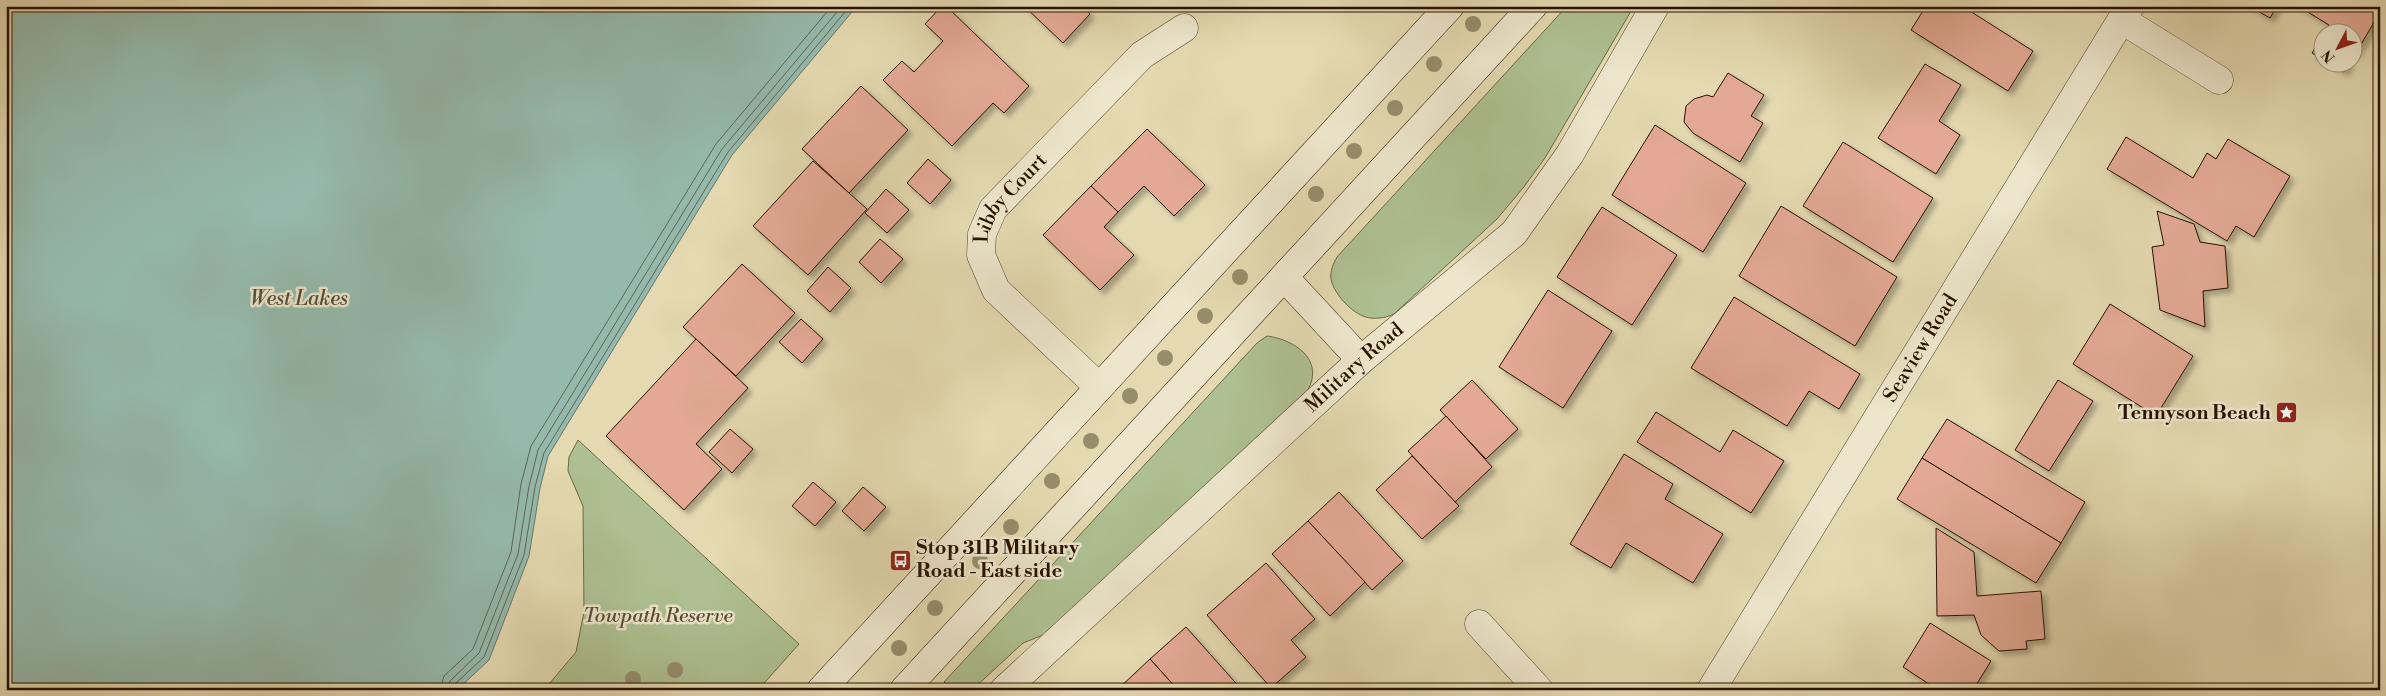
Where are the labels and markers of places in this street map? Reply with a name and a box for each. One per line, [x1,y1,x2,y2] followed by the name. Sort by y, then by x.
[2118,401,2272,426] place label: Tennyson Beach
[2275,401,2299,425] place icon: Tennyson Beach
[916,536,1080,584] place label: Stop 31B Military Road - East side
[888,548,912,572] bus stop icon: Stop 31B Military Road - East side

